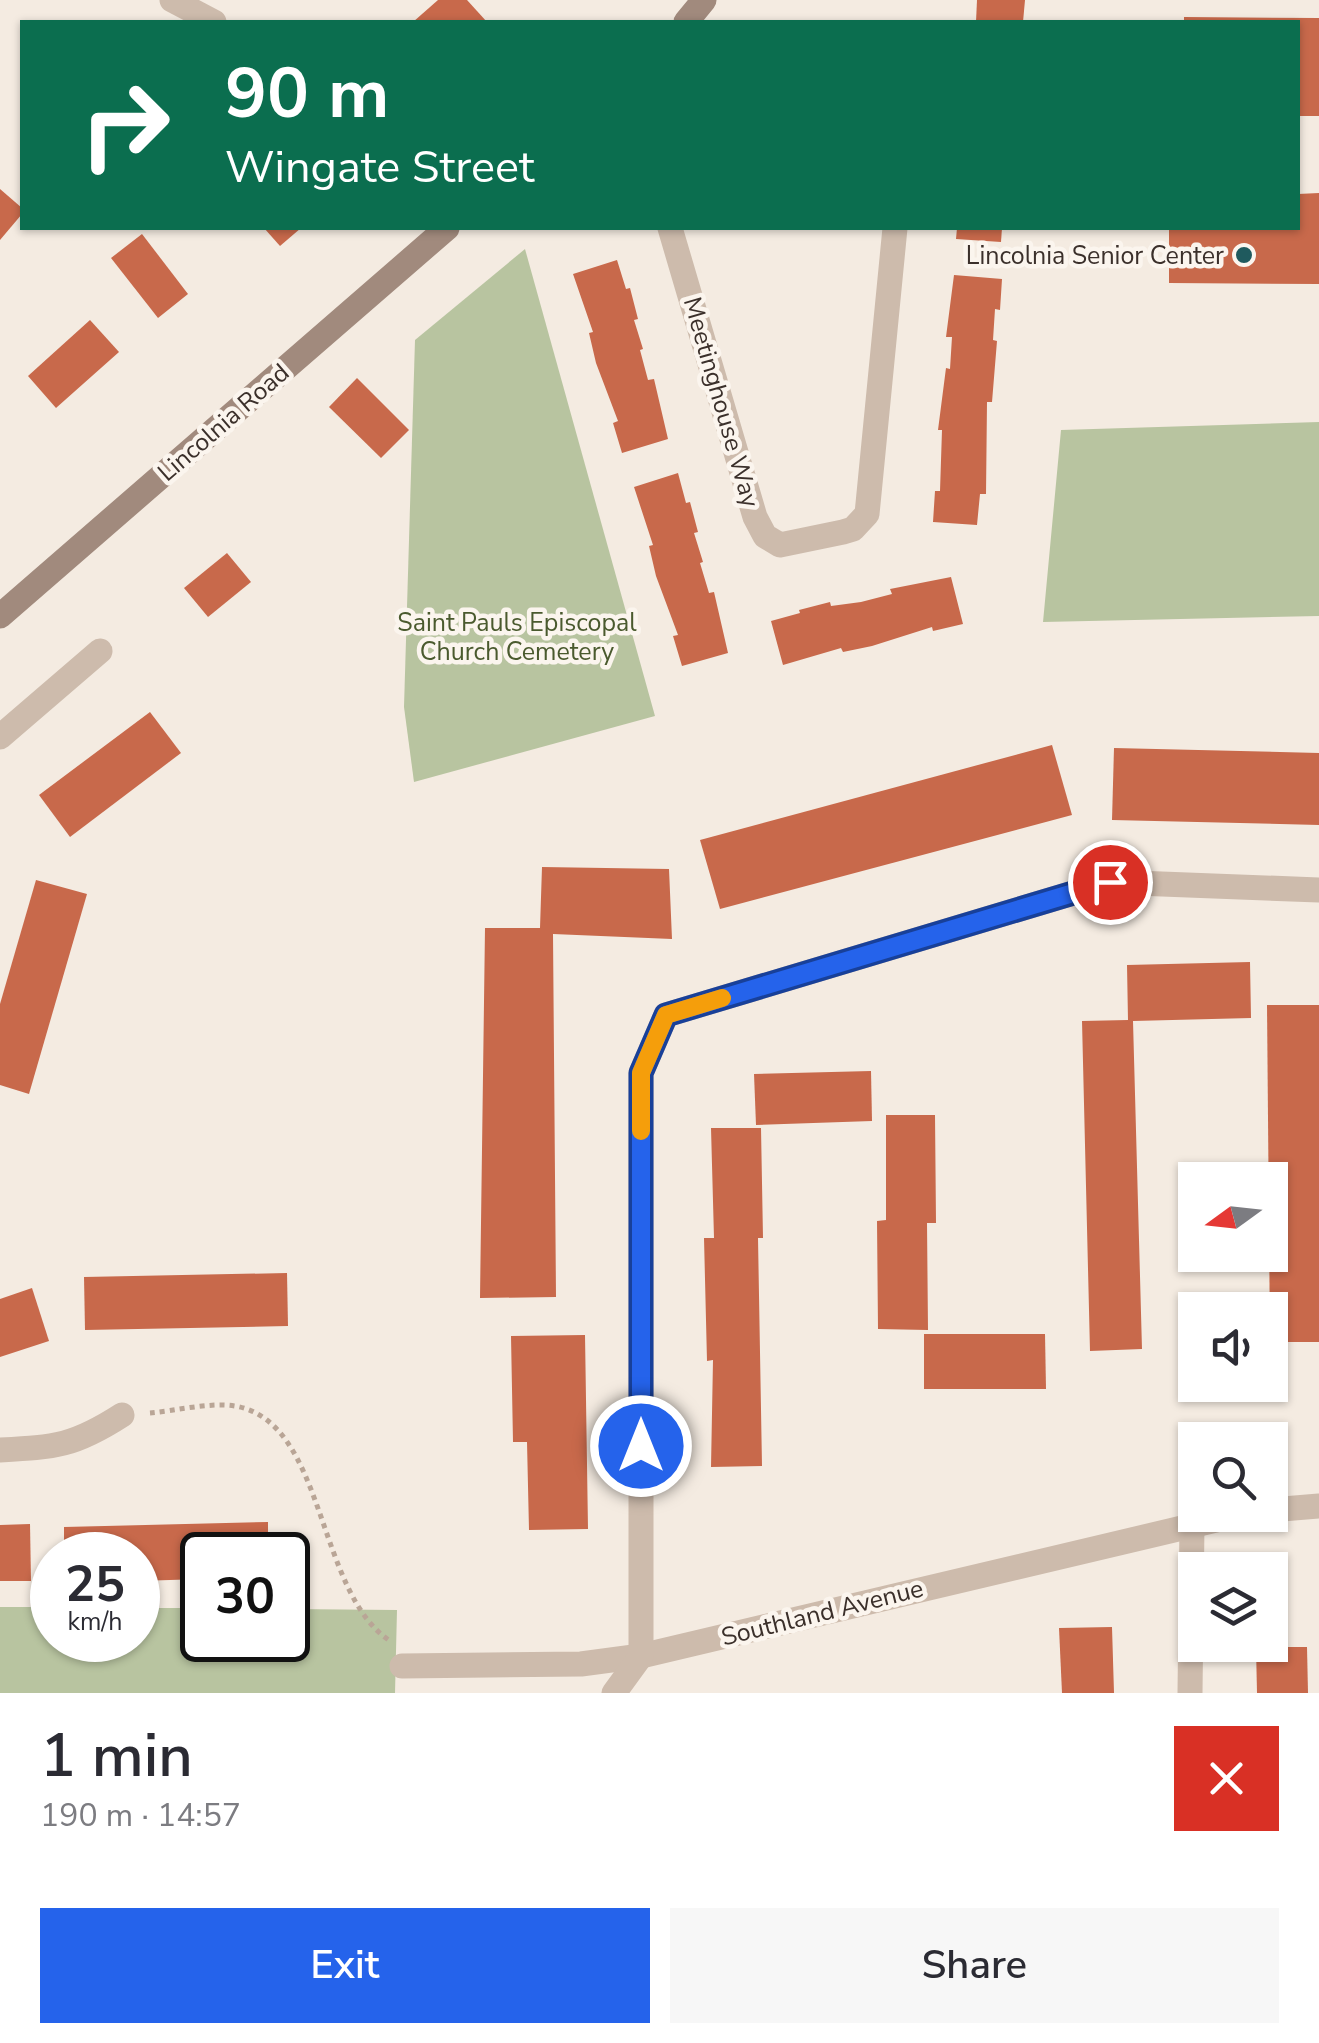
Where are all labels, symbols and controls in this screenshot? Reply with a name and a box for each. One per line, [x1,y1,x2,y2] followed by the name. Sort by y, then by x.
[225,46,389,142] text: 90 m
[60,60,190,190] icon: right
[225,137,535,198] text: Wingate Street
[966,239,1224,273] place label: Lincolnia Senior Center
[1233,244,1255,266] marker: Lincolnia Senior Center
[675,293,767,512] street label: Meetinghouse Way
[151,356,297,489] street label: Lincolnia Road
[397,606,637,669] park label: Saint Pauls Episcopal Church Cemetery
[1068,840,1153,925] pin
[1083,855,1138,910] icon: arrive
[1178,1162,1288,1272] north arrow
[1178,1162,1288,1662] map controls
[1178,1292,1288,1402] button: sound
[589,1394,693,1498] position arrow
[1178,1422,1288,1532] button: search
[180,1532,310,1662] speed limit sign: 30
[65,1550,125,1619] text: 25
[1178,1552,1288,1662] button: layers
[718,1571,927,1655] street label: Southland Avenue
[67,1605,123,1639] text: km/h
[40,1715,193,1797] text: 1 min
[1174,1726,1279,1831] button: close
[40,1794,241,1837] text: 190 m · 14:57
[40,1908,650,2023] button: Exit
[670,1908,1279,2023] button: Share

